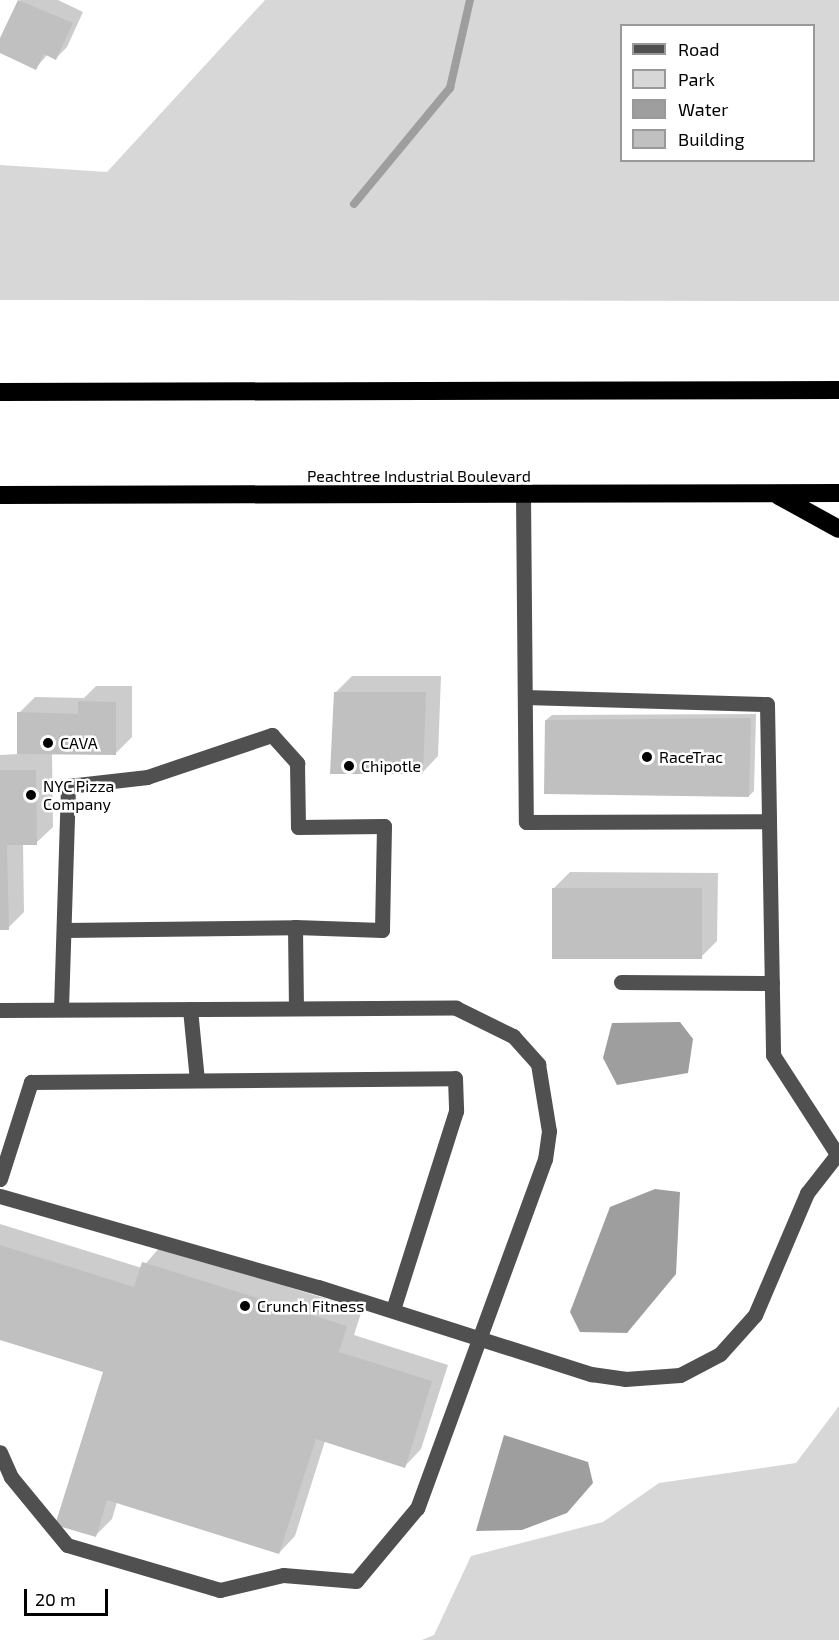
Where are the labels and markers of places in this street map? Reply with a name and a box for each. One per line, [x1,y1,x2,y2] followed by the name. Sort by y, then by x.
[60,733,98,753] place label: CAVA
[41,736,55,750] marker: CAVA
[659,747,723,767] place label: RaceTrac
[640,750,654,764] marker: RaceTrac
[361,756,421,776] place label: Chipotle
[342,759,356,773] marker: Chipotle
[43,776,114,814] place label: NYC Pizza Company
[24,788,38,802] marker: NYC Pizza Company
[257,1296,364,1316] place label: Crunch Fitness
[238,1299,252,1313] marker: Crunch Fitness

